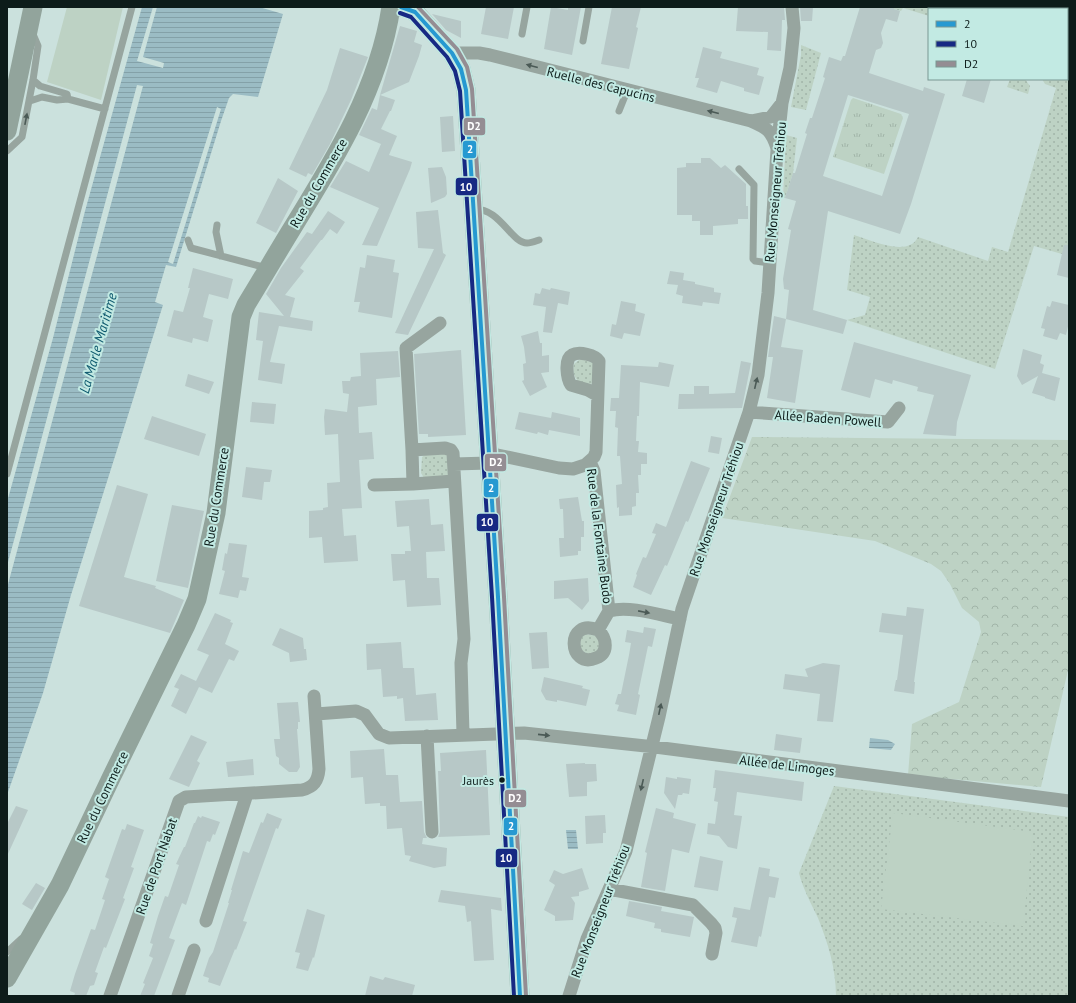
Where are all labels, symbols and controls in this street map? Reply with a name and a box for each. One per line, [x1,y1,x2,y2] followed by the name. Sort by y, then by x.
[928,8,1068,80] legend
[964,16,971,31] text: 2
[964,36,978,51] text: 10
[964,56,978,71] text: D2
[526,63,539,69] one-way arrow
[545,63,657,106] street label: Ruelle des Capucins
[706,109,719,115] one-way arrow
[23,113,29,125] one-way arrow
[463,117,486,136] line badge: D2
[467,119,481,133] text: D2
[761,121,790,263] street label: Rue Monseigneur Tréhiou
[286,136,351,231] street label: Rue du Commerce
[462,140,477,159] line badge: 2
[467,142,473,156] text: 2
[455,177,478,196] line badge: 10
[460,180,472,194] text: 10
[75,290,121,395] water label: La Marle Maritime
[753,377,759,389] one-way arrow
[774,406,882,431] street label: Allée Baden Powell
[685,440,748,579] street label: Rue Monseigneur Tréhiou
[200,446,233,548] street label: Rue du Commerce
[484,453,507,472] line badge: D2
[489,455,503,469] text: D2
[583,467,616,605] street label: Rue de la Fontaine Budo
[483,478,499,498] line badge: 2
[488,481,494,495] text: 2
[476,513,499,532] line badge: 10
[481,515,493,529] text: 10
[638,609,651,615] one-way arrow
[658,703,664,715] one-way arrow
[538,732,550,738] one-way arrow
[73,748,132,846] street label: Rue du Commerce
[738,751,835,780] street label: Allée de Limoges
[462,773,494,788] place label: Jaurès
[497,775,507,785] marker: Jaurès
[638,778,644,791] one-way arrow
[504,789,527,808] line badge: D2
[508,791,522,805] text: D2
[132,815,181,917] street label: Rue de Port Nabat
[503,817,518,836] line badge: 2
[508,819,514,833] text: 2
[567,842,634,980] street label: Rue Monseigneur Tréhiou
[495,848,518,868] line badge: 10
[500,851,512,865] text: 10

